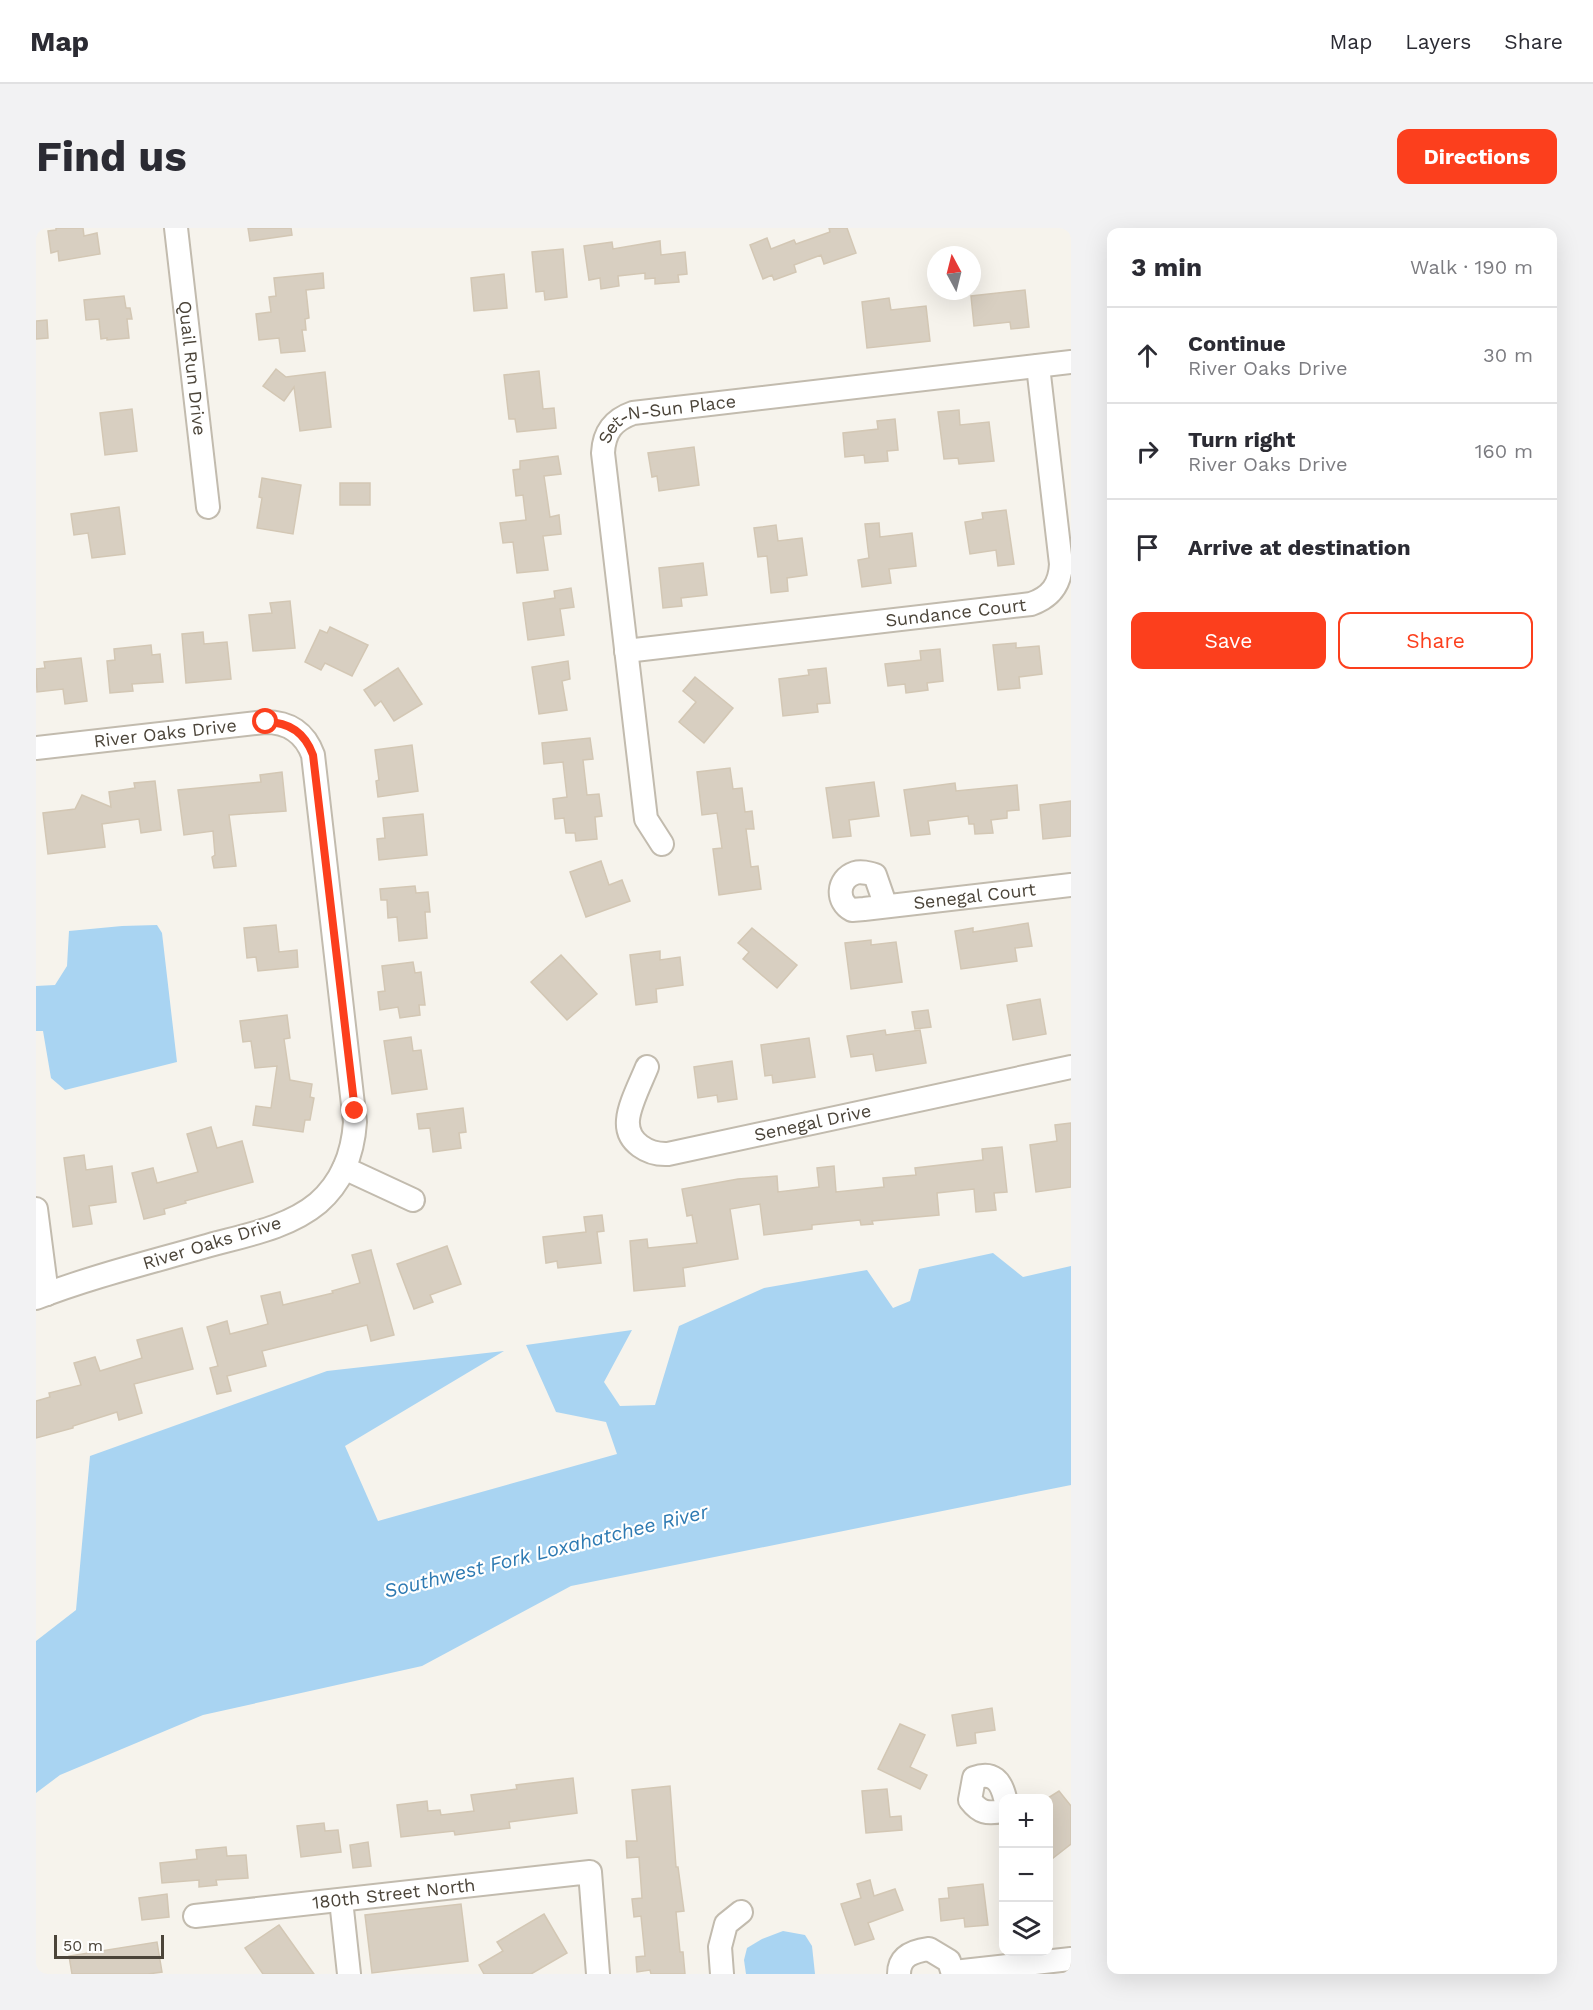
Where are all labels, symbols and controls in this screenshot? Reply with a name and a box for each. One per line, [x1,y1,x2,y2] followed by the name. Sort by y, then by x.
[30,25,89,58] text: Map
[1329,29,1372,54] text: Map
[1405,29,1471,54] text: Layers
[1504,29,1563,54] text: Share
[1397,129,1557,184] button: Directions
[36,132,187,181] text: Find us
[927,246,981,300] north arrow
[1131,252,1202,282] text: 3 min
[1410,255,1533,279] text: Walk · 190 m
[174,299,211,437] street label: Quail Run Drive
[1188,331,1286,356] text: Continue
[1131,339,1164,372] icon: ahead
[1483,343,1533,367] text: 30 m
[1188,356,1347,380] text: River Oaks Drive
[594,390,737,446] street label: Set-N-Sun Place
[1188,427,1295,452] text: Turn right
[1131,435,1164,468] icon: right
[1475,439,1533,463] text: 160 m
[1188,452,1347,476] text: River Oaks Drive
[1131,531,1164,564] icon: arrive
[1188,535,1411,560] text: Arrive at destination
[884,594,1028,631] street label: Sundance Court
[1131,612,1326,669] button: Save
[1338,612,1533,669] button: Share
[252,708,278,734] route start
[93,714,238,751] street label: River Oaks Drive
[912,878,1037,913] street label: Senegal Court
[341,1097,367,1123] route end
[752,1099,873,1145] street label: Senegal Drive
[140,1211,284,1274] street label: River Oaks Drive
[382,1499,712,1603] water label: Southwest Fork Loxahatchee River
[999,1794,1053,1956] map controls
[999,1794,1053,1848] button: +
[999,1848,1053,1902] button: −
[311,1874,476,1913] street label: 180th Street North
[999,1902,1053,1956] button: layers
[54,1932,164,1960] scale bar
[63,1936,103,1955] text: 50 m

